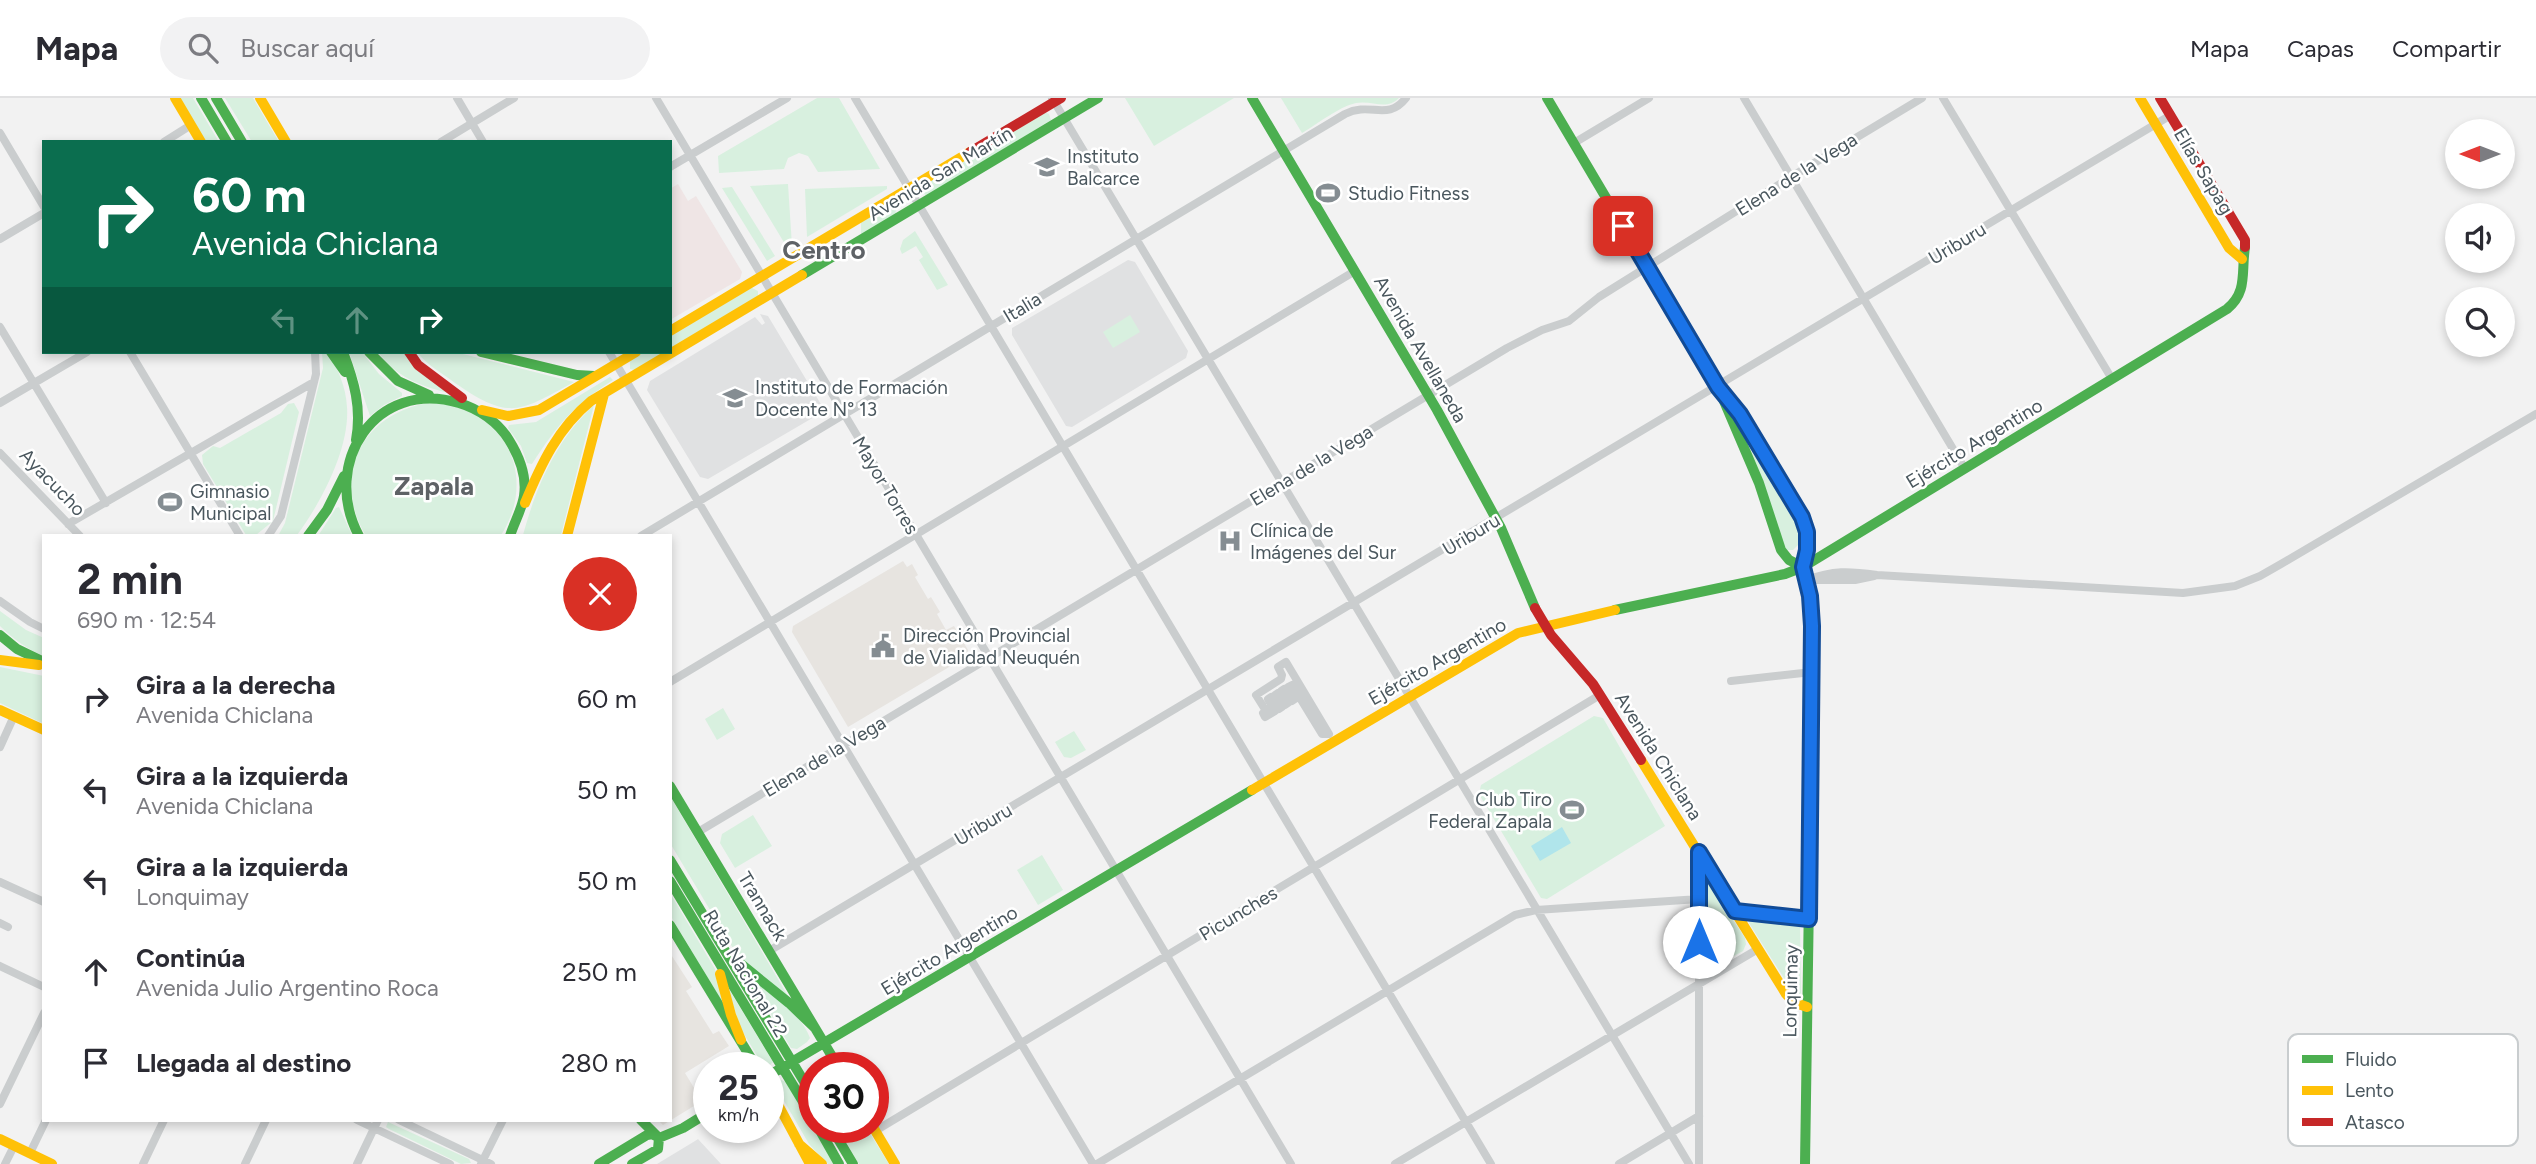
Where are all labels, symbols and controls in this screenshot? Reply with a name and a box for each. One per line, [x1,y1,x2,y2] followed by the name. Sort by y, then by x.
[160,17,650,80] search box
[35,29,118,68] text: Mapa
[184,29,222,67] icon: search
[240,32,374,64] text: Buscar aquí
[2190,34,2249,63] text: Mapa
[2287,34,2354,63] text: Capas
[2392,34,2501,63] text: Compartir
[2445,119,2515,189] north arrow
[2445,119,2515,357] map controls
[864,121,1017,226] street label: Avenida San Martín
[2169,124,2238,219] street label: Elías Sapag
[1731,128,1861,221] street label: Elena de la Vega
[1067,145,1140,190] place label: Instituto Balcarce
[1033,153,1061,181] school or university icon: Instituto Balcarce
[192,165,307,224] text: 60 m
[77,168,168,259] icon: right
[1314,179,1342,207] sports icon: Studio Fitness
[1348,182,1469,205] place label: Studio Fitness
[1593,196,1653,256] pin
[2445,203,2515,273] button: sound
[1604,207,1642,245] icon: arrive
[1924,217,1990,270] street label: Uriburu
[192,225,439,263] text: Avenida Chiclana
[782,234,866,266] district label: Centro
[1369,272,1472,427] street label: Avenida Avellaneda
[999,287,1045,328] street label: Italia
[2445,287,2515,357] button: search
[265,301,303,339] icon: left
[338,301,376,339] icon: ahead
[411,301,449,339] icon: right
[755,376,948,421] place label: Instituto de Formación Docente N° 13
[721,384,749,412] school or university icon: Instituto de Formación Docente N° 13
[1902,394,2047,493] street label: Ejército Argentino
[1246,420,1377,511] street label: Elena de la Vega
[847,432,924,538] street label: Mayor Torres
[15,444,90,521] street label: Ayacucho
[394,470,474,502] district label: Zapala
[190,480,271,525] place label: Gimnasio Municipal
[156,488,184,516] sports icon: Gimnasio Municipal
[1438,508,1504,561] street label: Uriburu
[1250,519,1397,564] place label: Clínica de Imágenes del Sur
[1216,527,1244,555] hospital icon: Clínica de Imágenes del Sur
[77,554,183,605] text: 2 min
[563,557,637,631] button: close
[77,606,216,634] text: 690 m · 12:54
[1364,613,1510,710] street label: Ejército Argentino
[903,624,1080,669] place label: Dirección Provincial de Vialidad Neuquén
[869,632,897,660] public building icon: Dirección Provincial de Vialidad Neuquén
[136,669,336,701] text: Gira a la derecha
[77,680,115,718] icon: right
[577,683,637,715] text: 60 m
[1610,688,1707,824] street label: Avenida Chiclana
[136,701,313,729] text: Avenida Chiclana
[759,711,890,802] street label: Elena de la Vega
[136,760,348,792] text: Gira a la izquierda
[77,771,115,809] icon: left
[577,774,637,806] text: 50 m
[1428,788,1552,833] place label: Club Tiro Federal Zapala
[136,792,313,820] text: Avenida Chiclana
[1558,796,1586,824] sports icon: Club Tiro Federal Zapala
[950,798,1016,851] street label: Uriburu
[136,851,348,883] text: Gira a la izquierda
[77,862,115,900] icon: left
[577,865,637,897] text: 50 m
[733,868,792,945] street label: Trannack
[1195,881,1282,946] street label: Picunches
[136,883,249,911] text: Lonquimay
[877,901,1022,1000] street label: Ejército Argentino
[698,905,793,1041] street label: Ruta Nacional 22
[1662,905,1736,979] position arrow
[136,942,245,974] text: Continúa
[1778,944,1803,1038] street label: Lonquimay
[77,953,115,991] icon: ahead
[562,956,637,988] text: 250 m
[136,974,439,1002] text: Avenida Julio Argentino Roca
[2288,1034,2518,1146] legend
[77,1044,115,1082] icon: arrive
[136,1047,351,1079] text: Llegada al destino
[561,1047,637,1079] text: 280 m
[2345,1048,2397,1071] text: Fluido
[798,1052,889,1143] speed limit sign: 30
[718,1067,759,1109] text: 25
[2345,1079,2394,1102] text: Lento
[718,1104,759,1126] text: km/h
[2345,1111,2405,1134] text: Atasco

